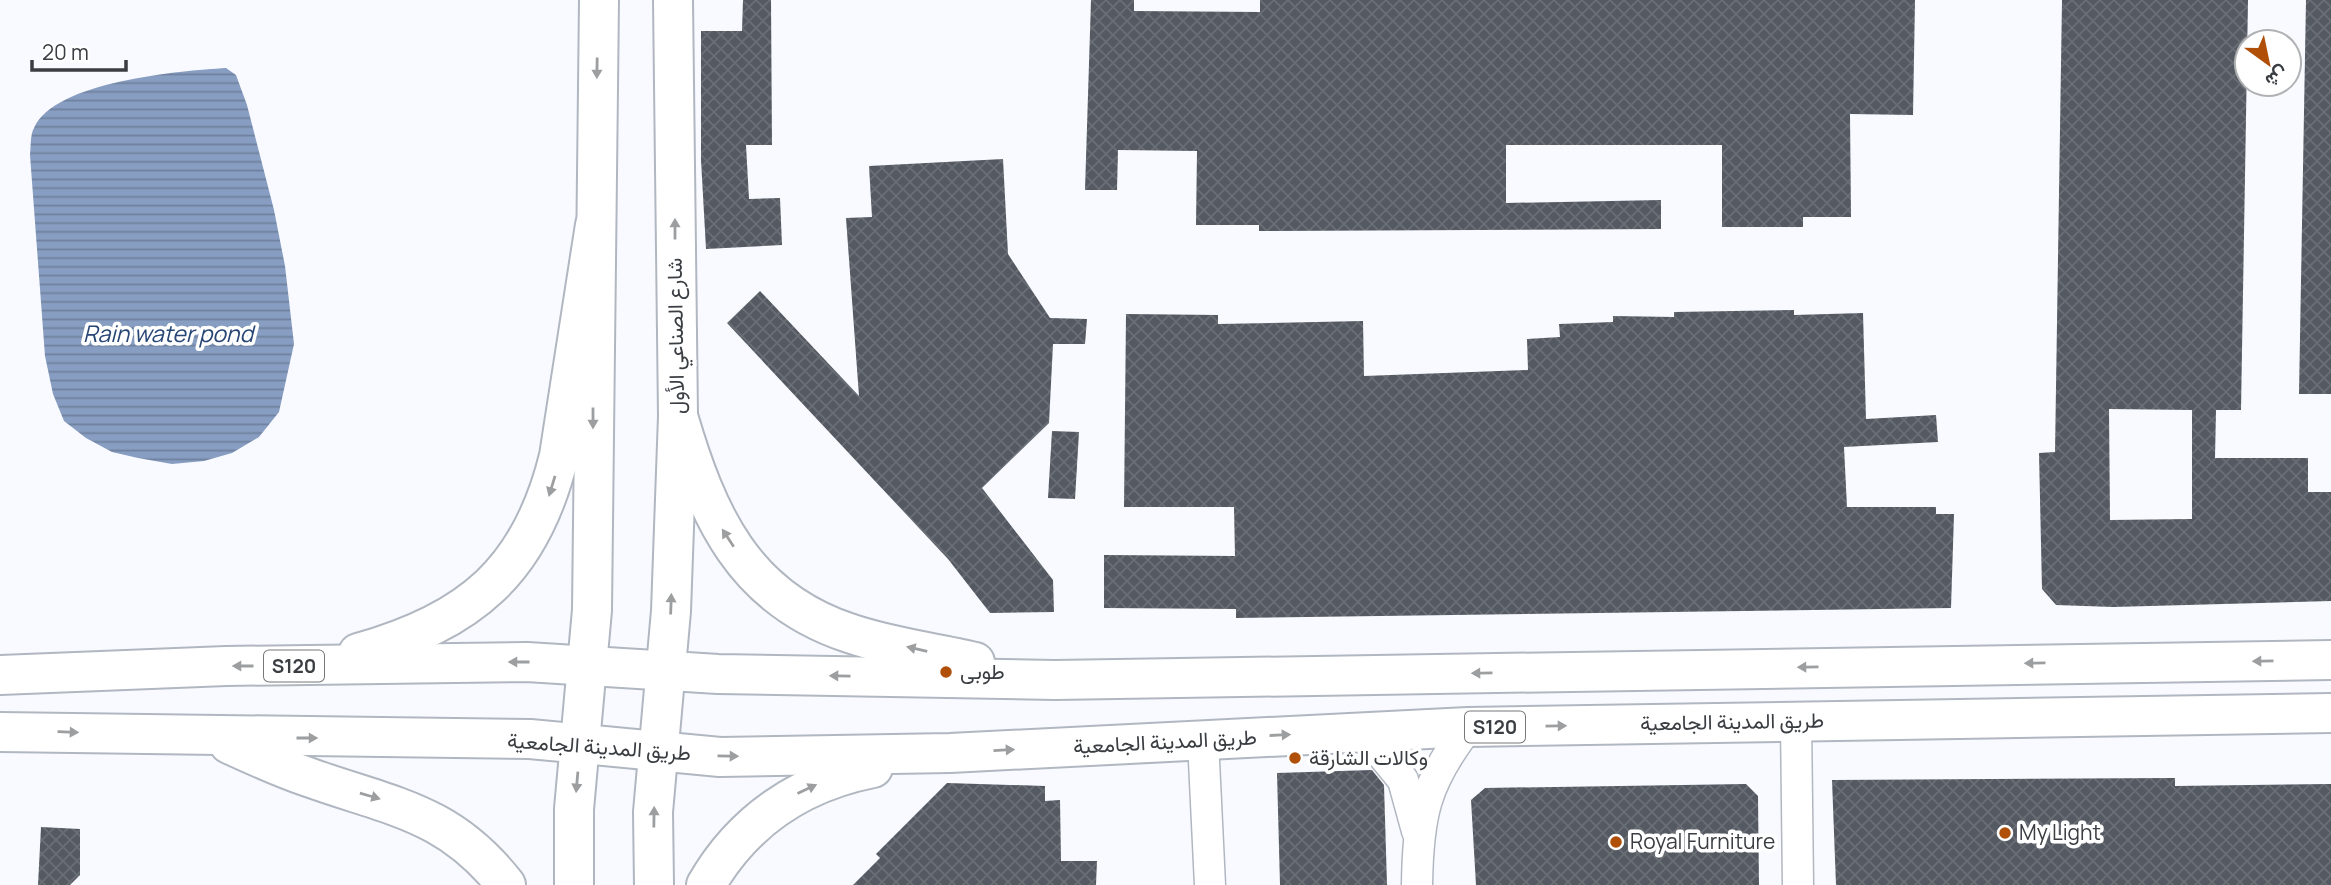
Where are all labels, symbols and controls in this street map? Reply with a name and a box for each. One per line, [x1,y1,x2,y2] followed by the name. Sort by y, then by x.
[32,28,126,72] scale bar
[2233,28,2303,98] north arrow
[42,38,89,66] text: 20 m
[592,57,603,79] one-way arrow
[2260,60,2294,94] text: ش
[669,218,681,240] one-way arrow
[660,258,694,414] street label: شارع الصناعي الأول
[83,317,256,349] water label: Rain water pond
[587,407,599,429] one-way arrow
[546,476,556,497] one-way arrow
[721,529,734,548] one-way arrow
[666,592,677,614] one-way arrow
[906,643,928,654] one-way arrow
[264,650,324,681] road number: S120
[2252,655,2274,666] one-way arrow
[508,656,530,668] one-way arrow
[960,657,1005,685] place label: طوبى
[2024,658,2046,669] one-way arrow
[231,660,253,672] one-way arrow
[1797,661,1819,673] one-way arrow
[938,664,954,680] marker: طوبى
[1471,667,1493,678] one-way arrow
[829,670,851,682] one-way arrow
[1640,705,1824,737] street label: طريق المدينة الجامعية
[1465,712,1525,742] road number: S120
[1546,720,1568,731] one-way arrow
[1072,722,1258,760] street label: طريق المدينة الجامعية
[57,726,79,737] one-way arrow
[506,726,692,766] street label: طريق المدينة الجامعية
[1269,730,1291,741] one-way arrow
[297,732,319,744] one-way arrow
[1309,743,1428,771] place label: وكالات الشارقة
[993,744,1015,755] one-way arrow
[717,750,739,762] one-way arrow
[1287,750,1303,766] marker: وكالات الشارقة
[571,771,582,793] one-way arrow
[797,783,817,795] one-way arrow
[360,792,381,802] one-way arrow
[648,806,660,828] one-way arrow
[2019,818,2101,846] place label: My Light
[1997,825,2013,841] marker: My Light
[1630,827,1775,855] place label: Royal Furniture
[1608,834,1624,850] marker: Royal Furniture

